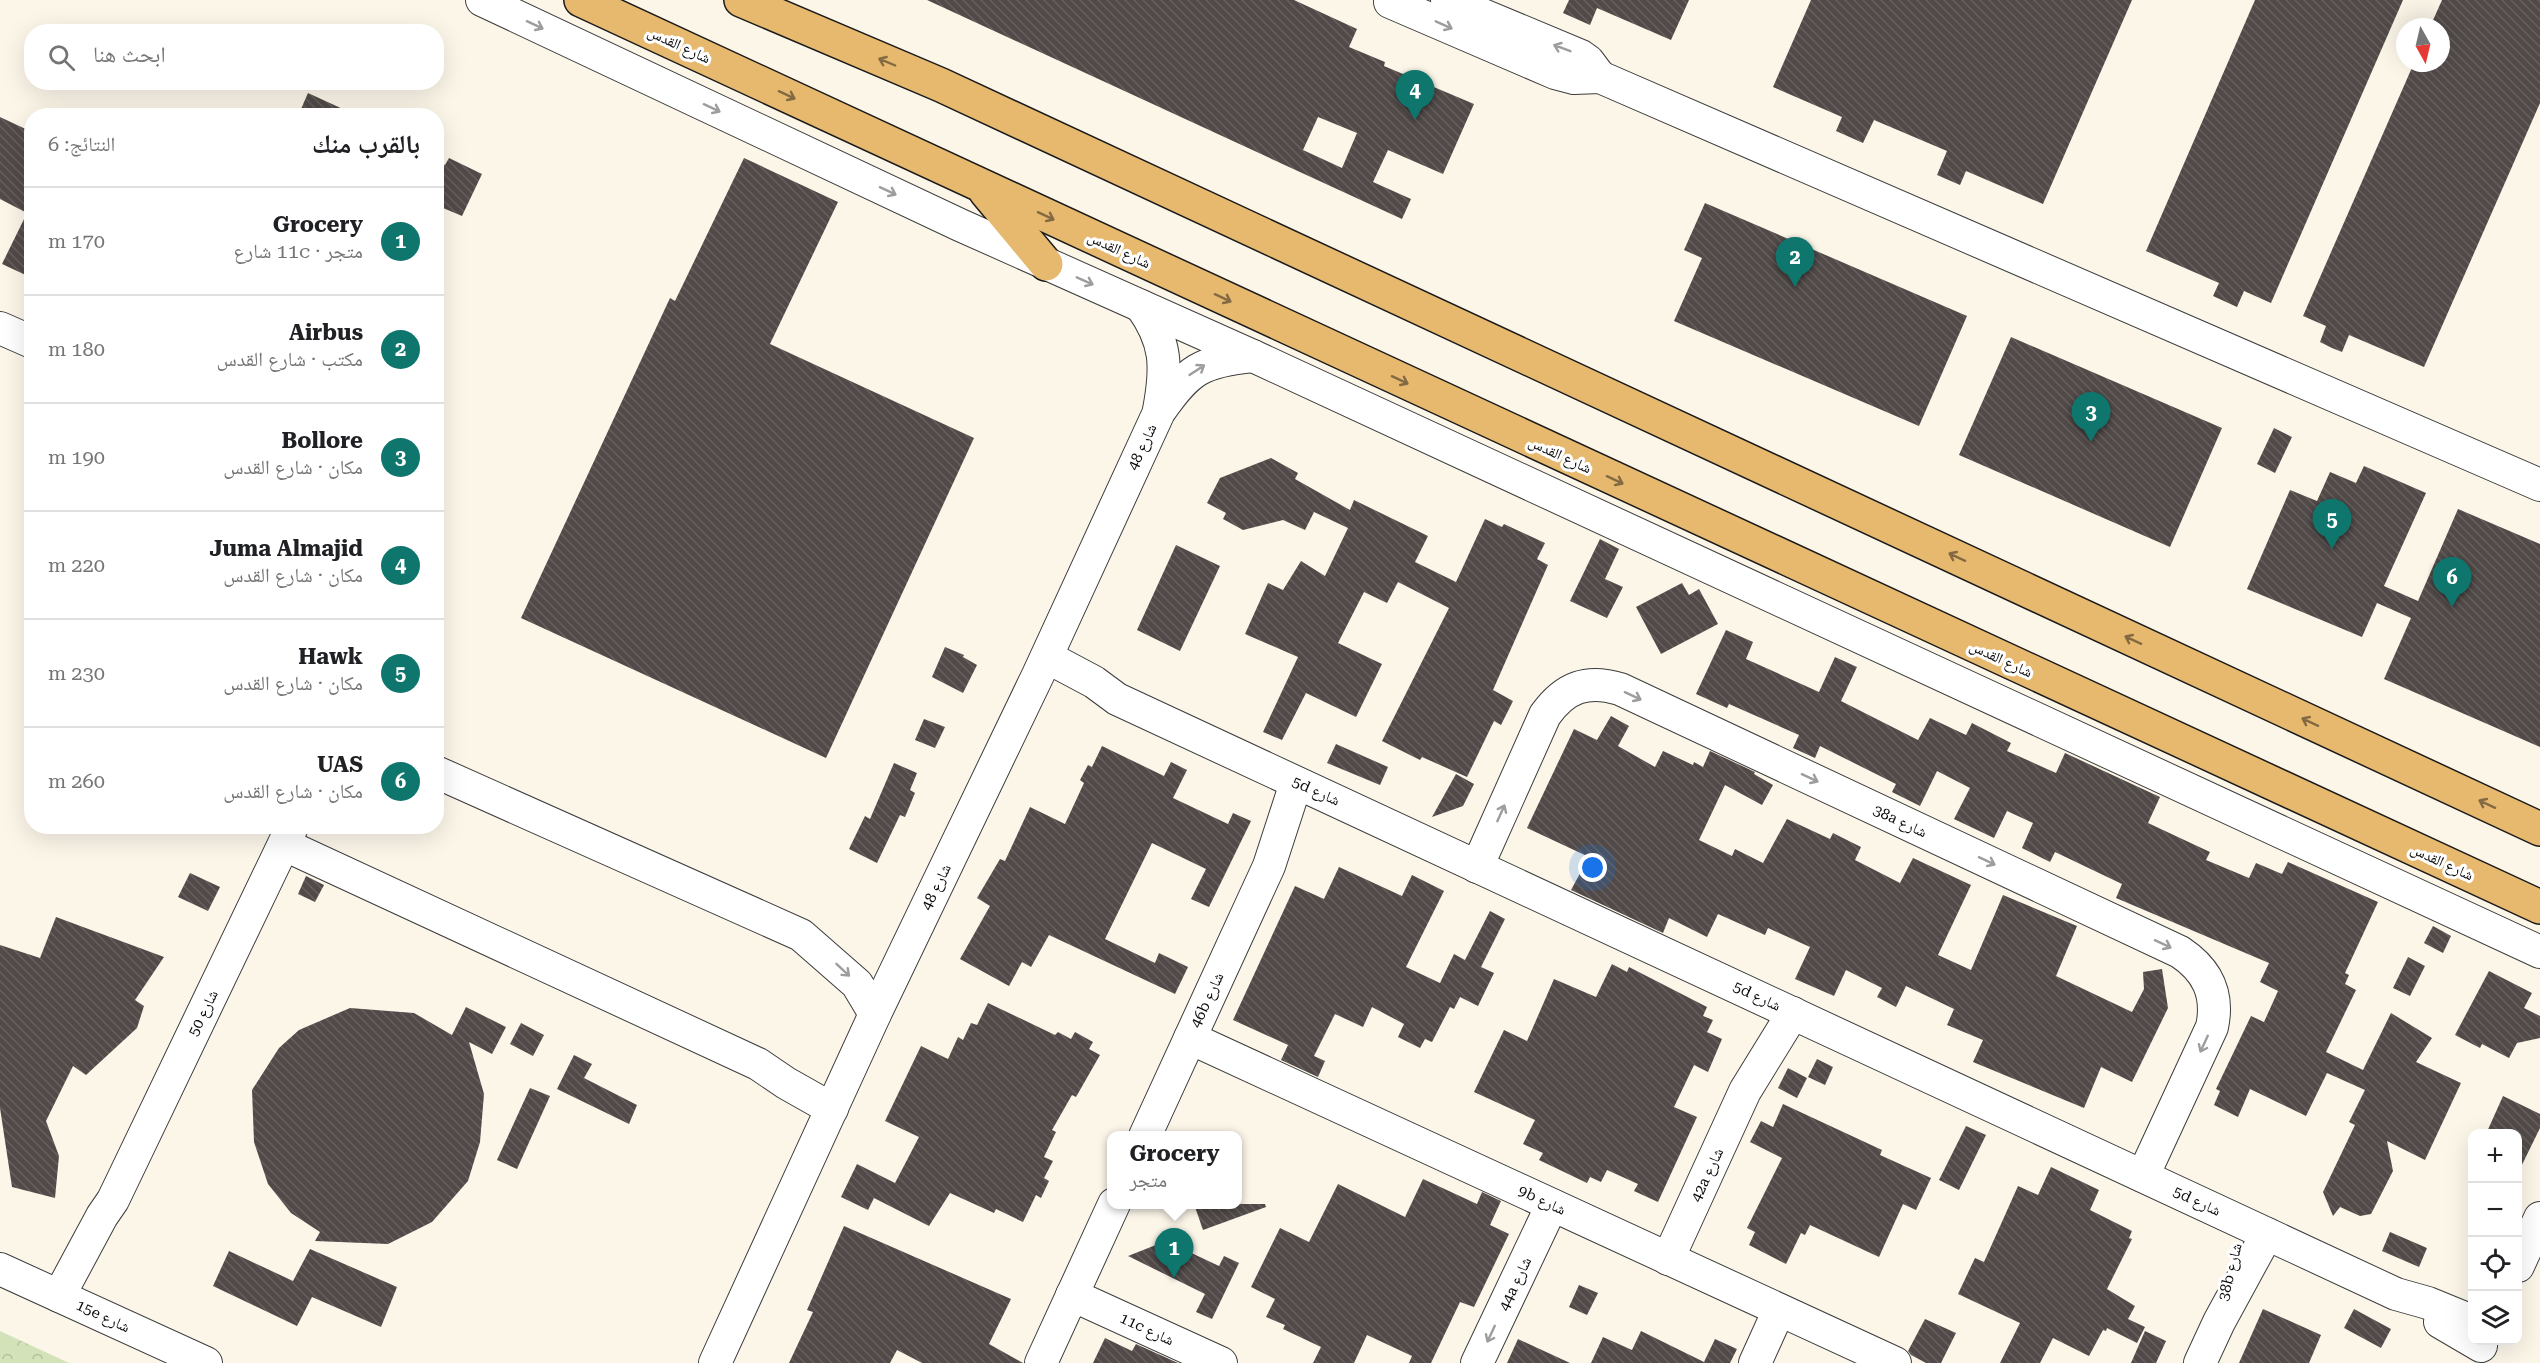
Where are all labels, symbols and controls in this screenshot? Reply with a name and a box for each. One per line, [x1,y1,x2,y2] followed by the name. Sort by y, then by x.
[2396,18,2450,72] north arrow
[526,19,544,31] one-way arrow
[1434,20,1452,31] one-way arrow
[644,23,713,68] street label: شارع القدس
[24,24,444,90] search box
[45,41,78,74] icon: search
[1553,41,1572,52] one-way arrow
[93,42,166,67] text: ابحث هنا
[879,56,897,68] one-way arrow
[1396,70,1434,120] pin: 4
[777,89,795,101] one-way arrow
[702,103,720,115] one-way arrow
[312,129,420,159] text: بالقرب منك
[48,132,115,156] text: النتائج: 6
[878,186,896,198] one-way arrow
[1037,211,1055,223] one-way arrow
[273,212,363,237] text: Grocery
[1084,228,1153,273] street label: شارع القدس
[48,229,105,253] text: 170 m
[395,229,406,253] text: 1
[1776,238,1814,287] pin: 2
[233,239,363,263] text: متجر · 11c شارع
[1075,276,1093,287] one-way arrow
[1214,293,1232,305] one-way arrow
[289,320,363,345] text: Airbus
[48,337,105,361] text: 180 m
[395,337,406,361] text: 2
[216,347,363,371] text: مكتب · شارع القدس
[1188,364,1205,376] one-way arrow
[1391,375,1409,387] one-way arrow
[2072,392,2110,442] pin: 3
[1123,421,1161,473] street label: شارع 48
[281,428,363,453] text: Bollore
[1525,433,1594,478] street label: شارع القدس
[48,445,105,469] text: 190 m
[395,445,406,469] text: 3
[223,455,363,479] text: مكان · شارع القدس
[1606,475,1624,486] one-way arrow
[2312,500,2352,549] pin: 5
[210,536,363,561] text: Juma Almajid
[1948,551,1966,563] one-way arrow
[48,553,105,577] text: 220 m
[395,553,406,577] text: 4
[2432,558,2472,607] pin: 6
[223,563,363,587] text: مكان · شارع القدس
[2125,633,2143,645] one-way arrow
[1966,637,2035,682] street label: شارع القدس
[298,644,363,669] text: Hawk
[48,661,105,685] text: 230 m
[395,661,406,685] text: 5
[223,671,363,695] text: مكان · شارع القدس
[1624,690,1642,702] one-way arrow
[2302,716,2320,727] one-way arrow
[317,752,363,777] text: UAS
[48,769,105,793] text: 260 m
[395,769,406,793] text: 6
[1289,773,1343,810] street label: 5d شارع
[1800,773,1818,785] one-way arrow
[223,779,363,803] text: مكان · شارع القدس
[2478,798,2496,809] one-way arrow
[1870,801,1930,842] street label: 38a شارع
[1496,805,1507,823] one-way arrow
[2407,840,2476,885] street label: شارع القدس
[1578,853,1607,882] your location
[1977,856,1995,868] one-way arrow
[917,861,956,913] street label: شارع 48
[2154,938,2172,950] one-way arrow
[835,963,850,977] one-way arrow
[1186,969,1229,1031] street label: 46b شارع
[1730,977,1784,1016] street label: 5d شارع
[184,987,223,1039] street label: شارع 50
[2198,1034,2210,1052] one-way arrow
[2468,1129,2522,1345] map controls
[2468,1129,2522,1183] button: +
[1107,1131,1242,1209] popup
[1129,1141,1220,1166] text: Grocery
[1687,1145,1728,1205] street label: 42a شارع
[1129,1168,1167,1192] text: متجر
[1515,1181,1569,1220] street label: 9b شارع
[2170,1182,2224,1221] street label: 5d شارع
[2468,1183,2522,1237] button: −
[1154,1228,1194,1278] pin: 1
[2468,1237,2522,1291] button: locate
[2214,1241,2247,1303] street label: 38b شارع
[1495,1254,1536,1314] street label: 44a شارع
[2468,1291,2522,1345] button: layers
[73,1296,133,1337] street label: 15e شارع
[1117,1309,1177,1350] street label: 11c شارع
[1485,1324,1497,1342] one-way arrow

